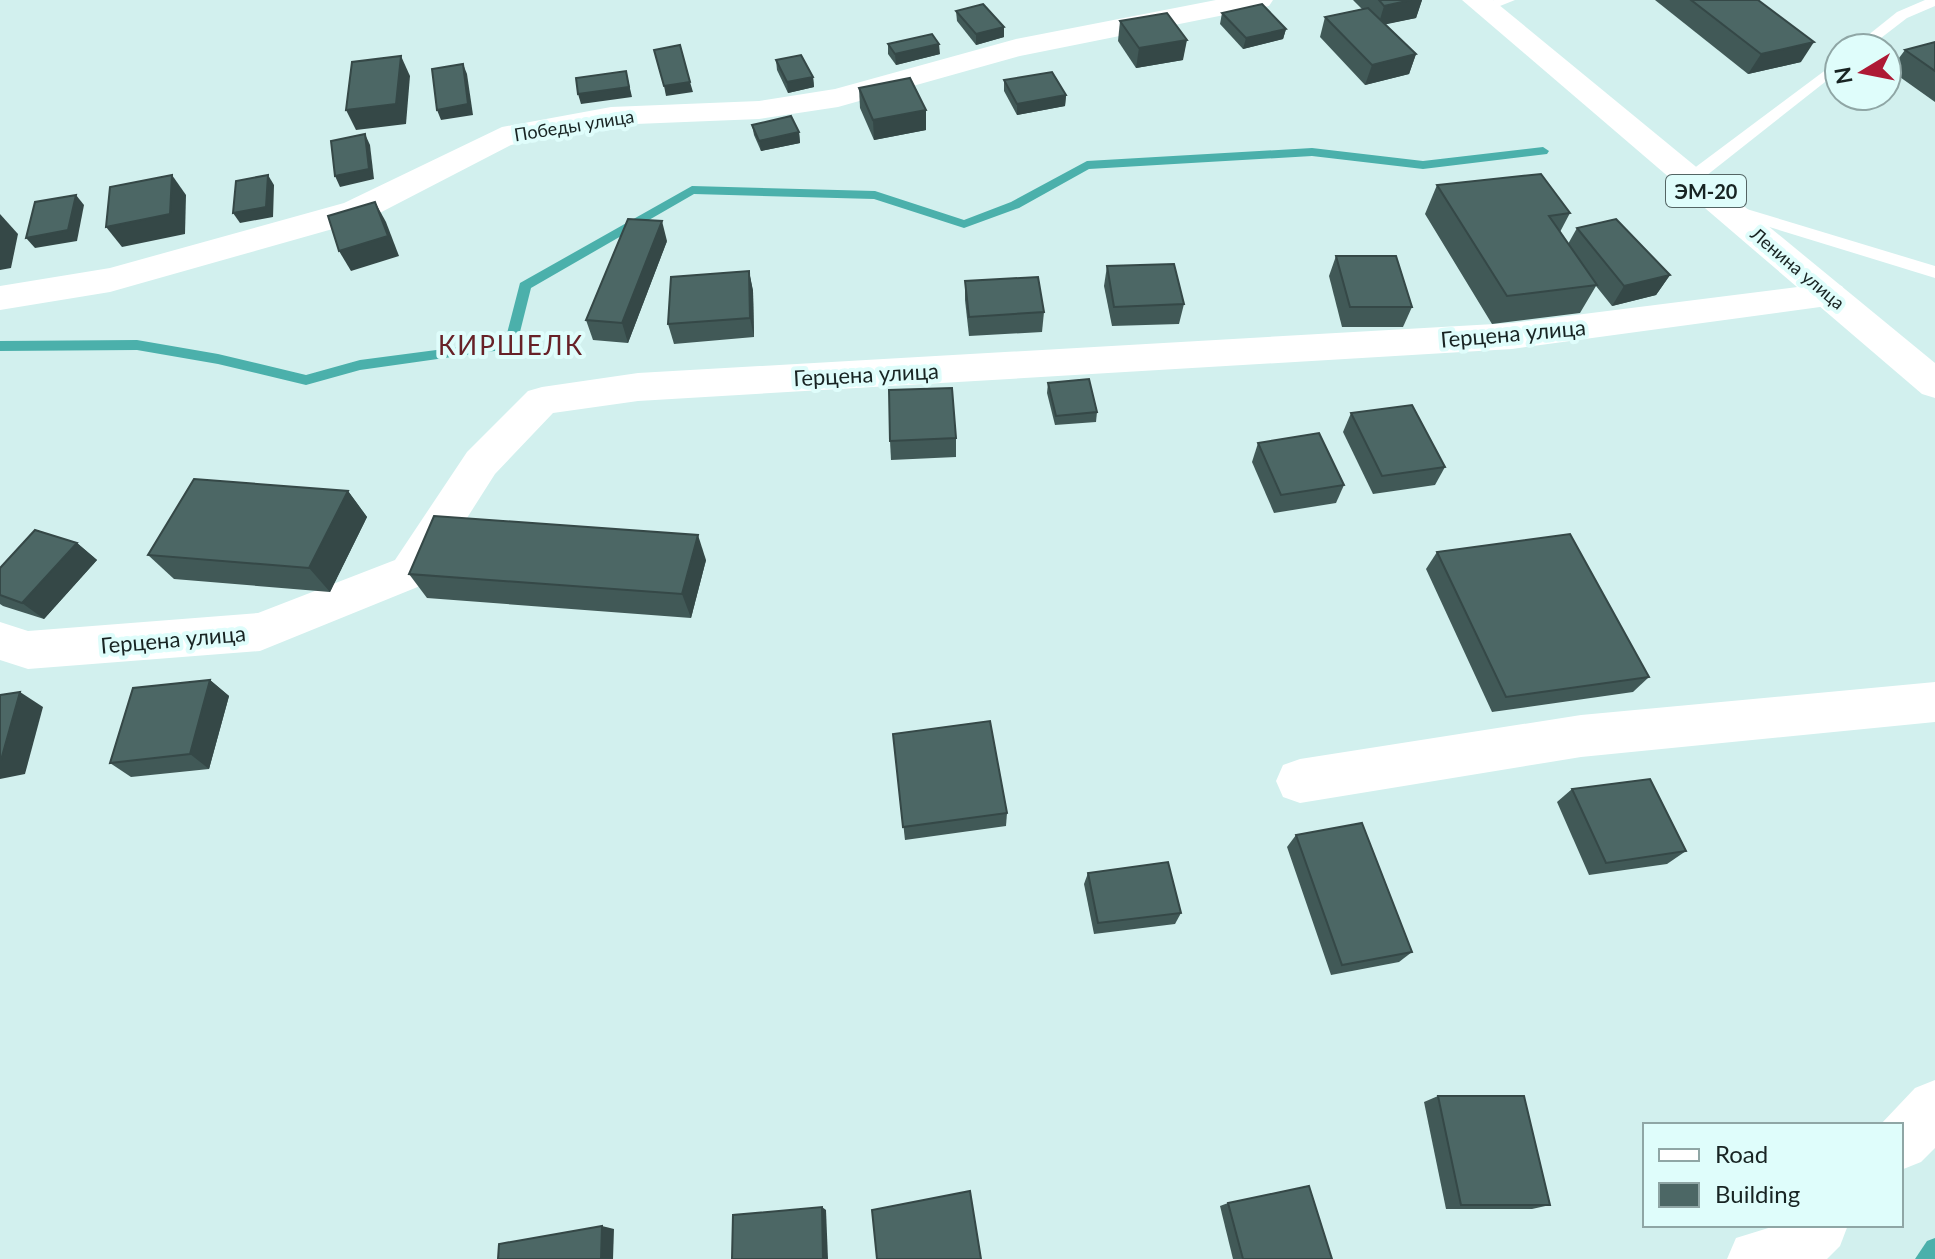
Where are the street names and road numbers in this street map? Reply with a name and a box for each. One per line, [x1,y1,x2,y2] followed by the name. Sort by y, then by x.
[513,105,635,145] street label: Победы улица
[1666,175,1746,207] road number: ЭМ-20
[1746,222,1849,314] street label: Ленина улица
[1439,313,1587,353] street label: Герцена улица
[793,357,939,391] street label: Герцена улица
[99,619,247,659] street label: Герцена улица

